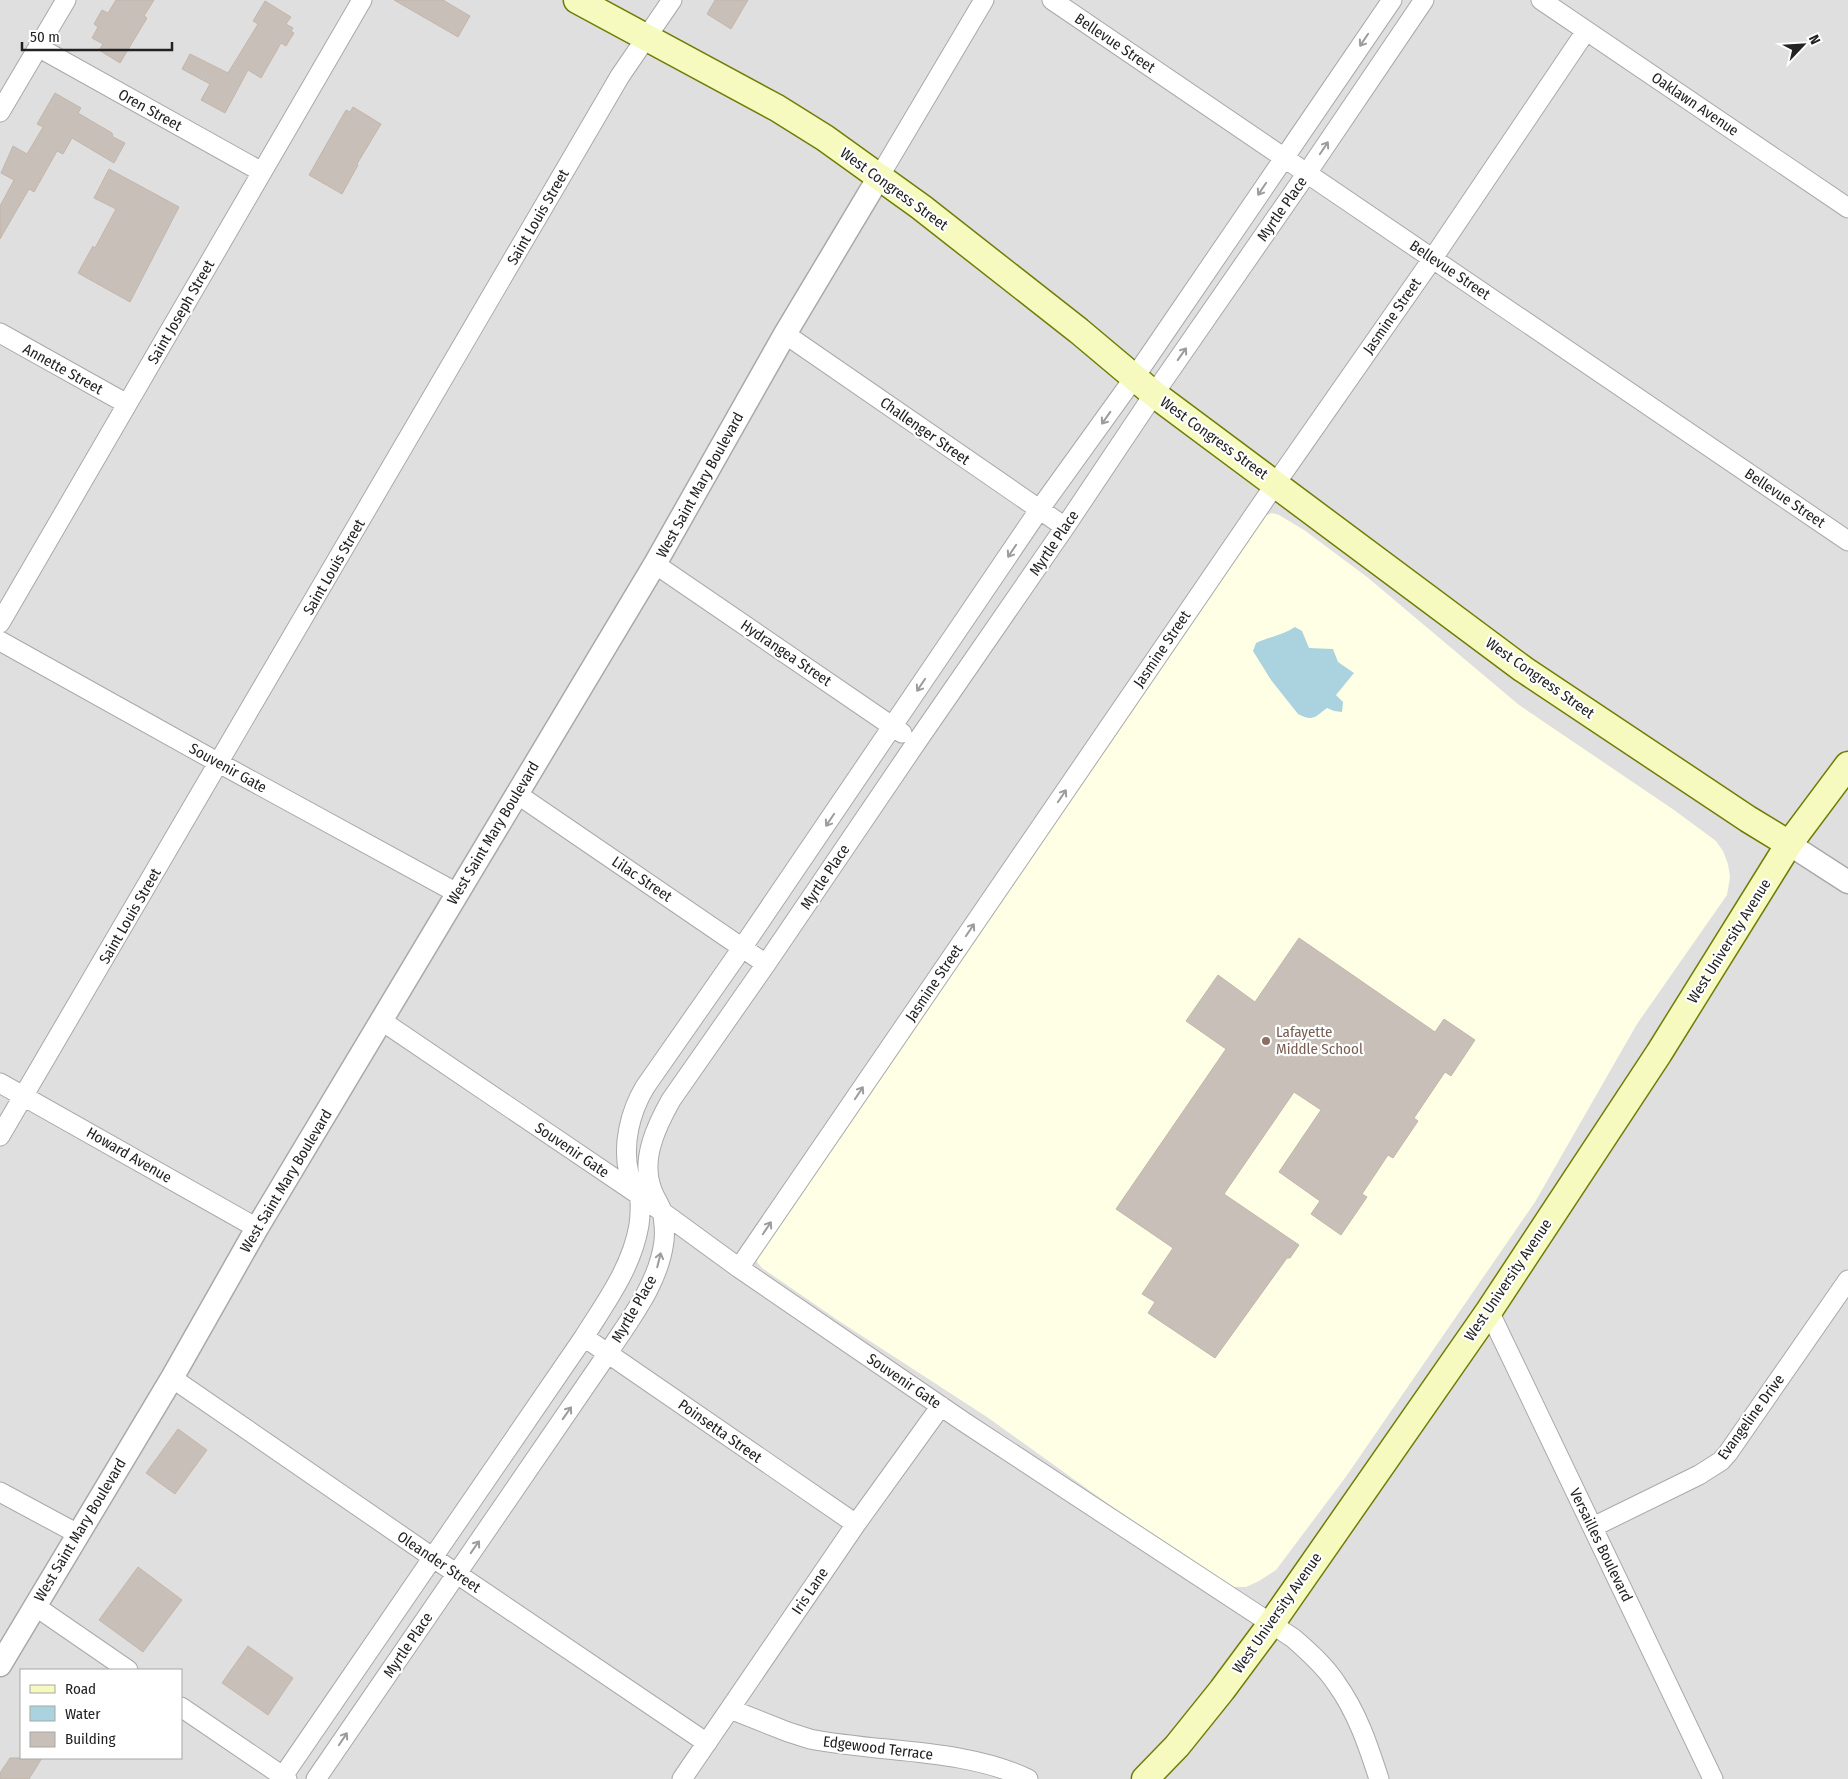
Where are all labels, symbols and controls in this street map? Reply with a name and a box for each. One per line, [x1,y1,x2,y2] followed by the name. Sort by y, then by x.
[1071,9,1159,77] street label: Bellevue Street
[22,20,172,52] scale bar
[1778,20,1828,70] north arrow
[30,28,60,46] text: 50 m
[1805,32,1824,47] text: N
[1359,33,1369,47] one-way arrow
[1648,68,1742,140] street label: Oaklawn Avenue
[115,85,185,135] street label: Oren Street
[1319,141,1329,155] one-way arrow
[837,144,951,234] street label: West Congress Street
[503,166,573,268] street label: Saint Louis Street
[1253,173,1311,245] street label: Myrtle Place
[1257,182,1267,196] one-way arrow
[1406,236,1494,304] street label: Bellevue Street
[144,257,218,367] street label: Saint Joseph Street
[1359,274,1425,358] street label: Jasmine Street
[20,340,106,398] street label: Annette Street
[1177,347,1187,361] one-way arrow
[877,393,973,469] street label: Challenger Street
[1157,393,1271,483] street label: West Congress Street
[652,409,748,561] street label: West Saint Mary Boulevard
[1100,410,1111,424] one-way arrow
[1741,464,1829,532] street label: Bellevue Street
[1026,507,1082,579] street label: Myrtle Place
[299,516,369,618] street label: Saint Louis Street
[1007,543,1017,557] one-way arrow
[1130,607,1194,691] street label: Jasmine Street
[737,616,835,690] street label: Hydrangea Street
[1482,634,1598,722] street label: West Congress Street
[916,678,926,692] one-way arrow
[186,739,270,797] street label: Souvenir Gate
[443,758,543,908] street label: West Saint Mary Boulevard
[1057,789,1067,803] one-way arrow
[825,812,835,826] one-way arrow
[797,841,853,913] street label: Myrtle Place
[609,852,675,906] street label: Lilac Street
[95,865,165,967] street label: Saint Louis Street
[1683,875,1775,1007] street label: West University Avenue
[965,924,975,938] one-way arrow
[902,941,966,1025] street label: Jasmine Street
[1276,1023,1363,1058] place label: Lafayette Middle School
[1260,1035,1272,1047] marker: Lafayette Middle School
[854,1087,864,1101] one-way arrow
[236,1106,336,1256] street label: West Saint Mary Boulevard
[531,1119,613,1181] street label: Souvenir Gate
[83,1123,175,1187] street label: Howard Avenue
[1460,1216,1556,1344] street label: West University Avenue
[762,1221,772,1235] one-way arrow
[655,1252,665,1268] one-way arrow
[608,1272,660,1346] street label: Myrtle Place
[863,1350,945,1412] street label: Souvenir Gate
[1714,1371,1788,1463] street label: Evangeline Drive
[675,1395,765,1467] street label: Poinsetta Street
[562,1406,572,1420] one-way arrow
[30,1455,130,1605] street label: West Saint Mary Boulevard
[1566,1485,1636,1605] street label: Versailles Boulevard
[394,1527,484,1597] street label: Oleander Street
[470,1540,480,1554] one-way arrow
[1229,1549,1325,1677] street label: West University Avenue
[788,1564,832,1618] street label: Iris Lane
[380,1609,436,1681] street label: Myrtle Place
[20,1669,182,1759] legend
[65,1680,96,1698] text: Road
[65,1705,101,1723] text: Water
[65,1730,116,1748] text: Building
[338,1732,349,1746] one-way arrow
[822,1732,934,1764] street label: Edgewood Terrace

